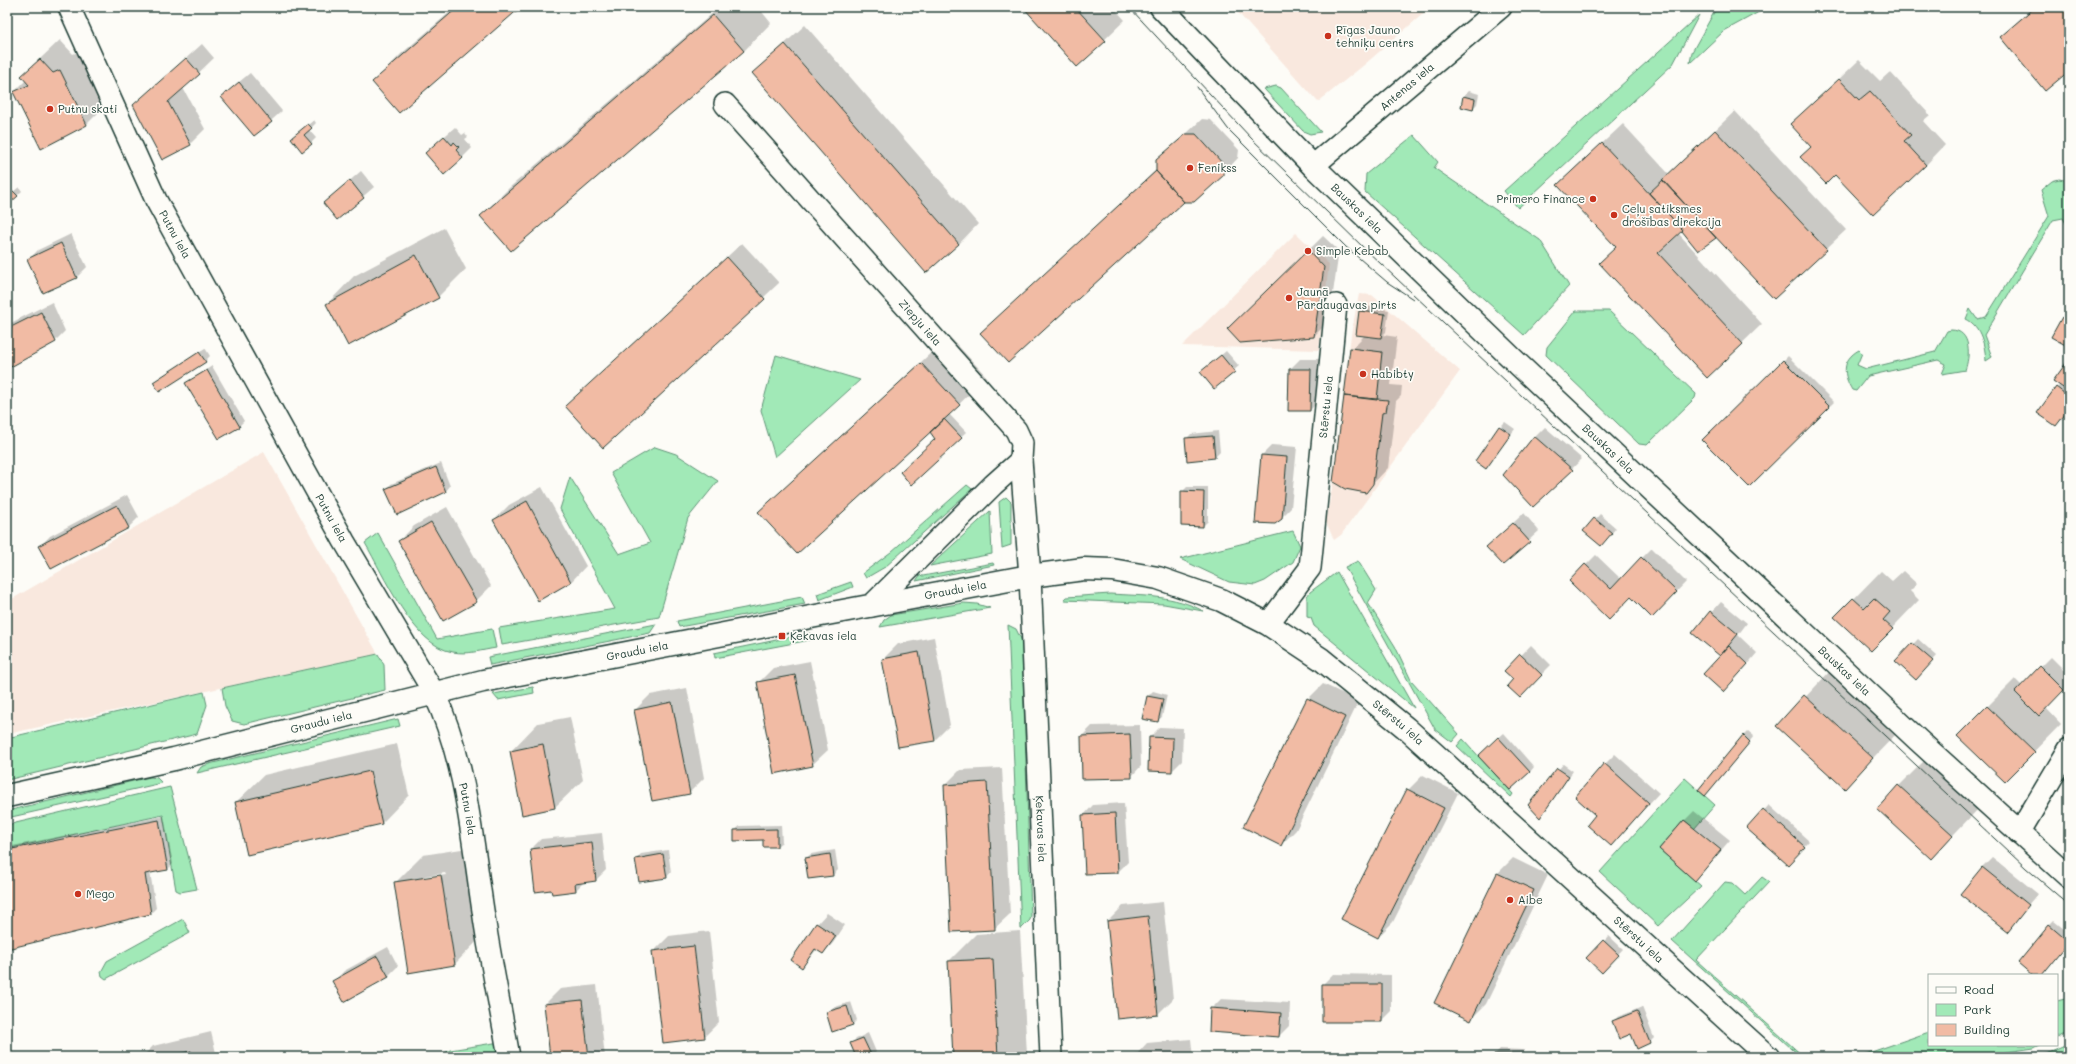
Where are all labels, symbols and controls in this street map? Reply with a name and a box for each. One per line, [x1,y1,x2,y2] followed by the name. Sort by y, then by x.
[1336,22,1414,51] place label: Rīgas Jauno tehniķu centrs
[1323,31,1333,41] marker: Rīgas Jauno tehniķu centrs
[1376,59,1437,114] street label: Antenas iela
[58,101,117,116] place label: Putnu skati
[45,104,55,114] marker: Putnu skati
[1198,160,1237,175] place label: Fenikss
[1185,163,1195,173] marker: Fenikss
[1328,180,1386,237] street label: Bauskas iela
[1496,191,1585,206] place label: Primero Finance
[1588,194,1598,204] marker: Primero Finance
[1622,201,1722,229] place label: Ceļu satiksmes drošības direkcija
[156,207,195,261] street label: Putnu iela
[1609,210,1619,220] marker: Ceļu satiksmes drošības direkcija
[1316,243,1389,258] place label: Simple Kebab
[1303,246,1313,256] marker: Simple Kebab
[1297,284,1397,312] place label: Jaunā Pārdaugavas pirts
[1284,293,1294,303] marker: Jaunā Pārdaugavas pirts
[896,296,945,349] street label: Ziepju iela
[1371,366,1414,381] place label: Habibty
[1358,369,1368,379] marker: Habibty
[1315,375,1336,439] street label: Stērstu iela
[1579,420,1638,477] street label: Bauskas iela
[312,491,351,545] street label: Putnu iela
[923,576,988,603] street label: Graudu iela
[790,628,857,643] place label: Ķekavas iela
[777,631,787,641] marker: Ķekavas iela
[605,637,670,664] street label: Graudu iela
[1815,642,1874,699] street label: Bauskas iela
[1370,696,1428,748] street label: Stērstu iela
[289,706,354,736] street label: Graudu iela
[456,781,480,836] street label: Putnu iela
[1033,795,1051,863] street label: Ķekavas iela
[86,886,115,901] place label: Mego
[73,889,83,899] marker: Mego
[1518,892,1543,907] place label: Aibe
[1505,895,1515,905] marker: Aibe
[1611,913,1668,966] street label: Stērstu iela
[1928,974,2058,1046] legend
[1964,981,1994,997] text: Road
[1964,1001,1991,1017] text: Park
[1964,1021,2010,1037] text: Building

